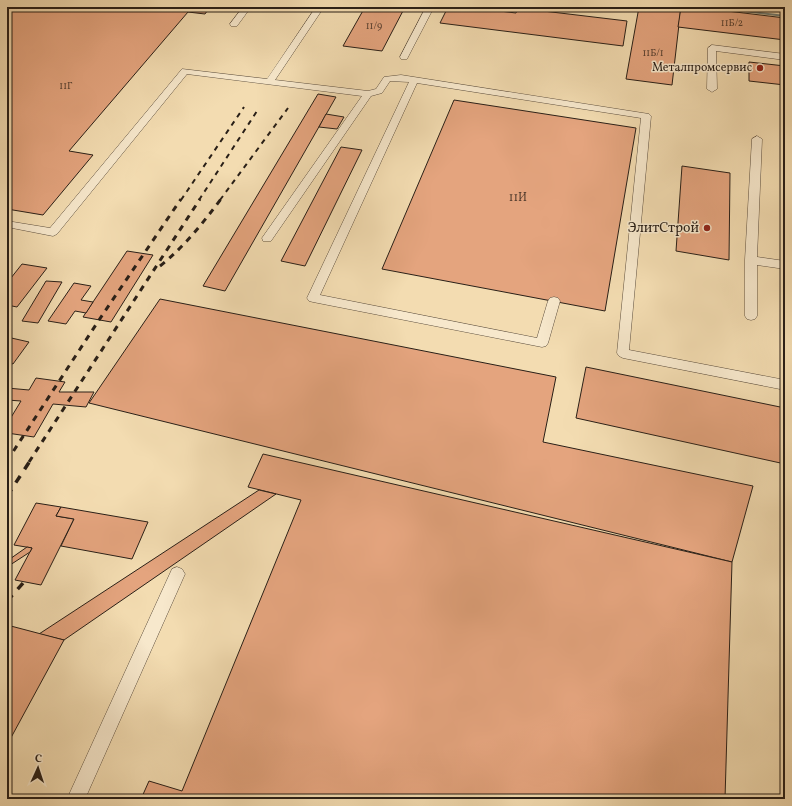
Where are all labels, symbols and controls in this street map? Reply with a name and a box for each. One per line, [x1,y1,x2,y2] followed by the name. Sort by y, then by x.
[721,16,743,30] house number: 11Б/2
[366,19,382,33] house number: 11/9
[642,46,664,60] house number: 11Б/1
[652,60,752,76] place label: Металпромсервис
[755,63,765,73] marker: Металпромсервис
[59,79,73,93] house number: 11Г
[509,190,527,206] house number: 11И
[628,219,699,238] place label: ЭлитСтрой
[702,223,712,233] marker: ЭлитСтрой
[18,748,58,788] north arrow
[35,752,42,767] text: С

